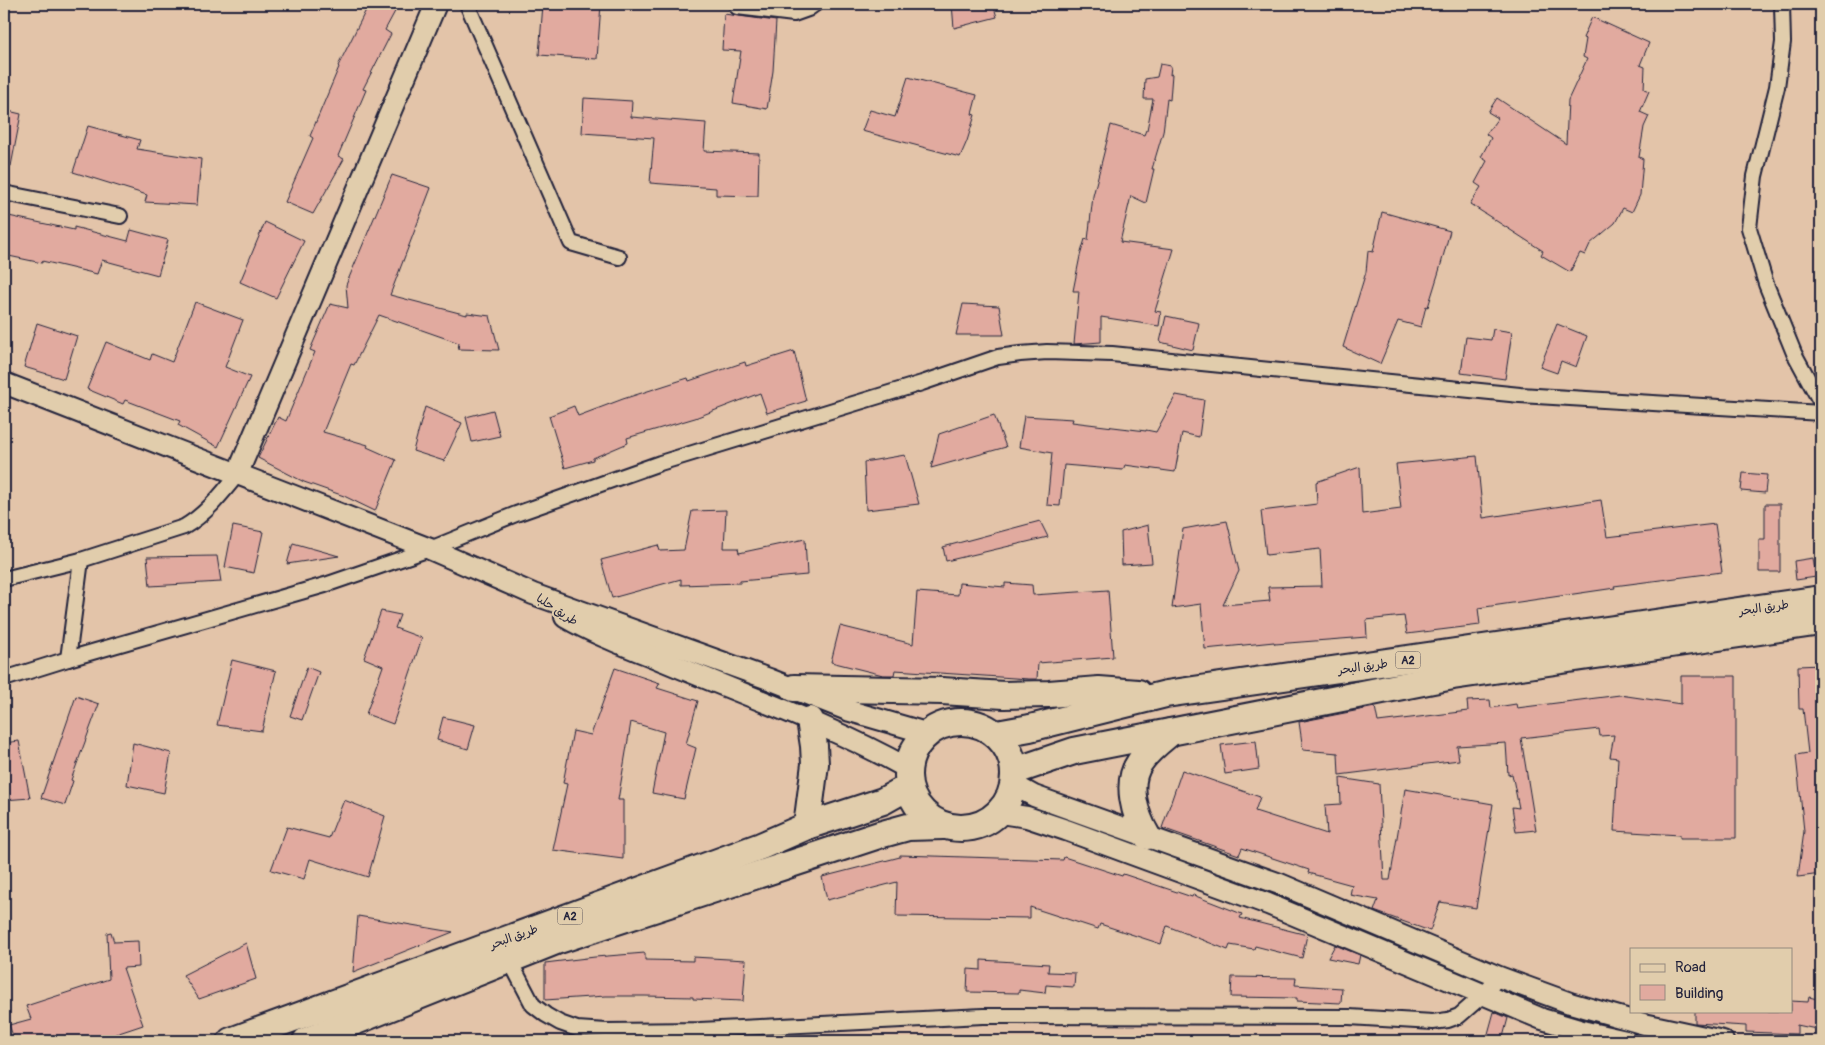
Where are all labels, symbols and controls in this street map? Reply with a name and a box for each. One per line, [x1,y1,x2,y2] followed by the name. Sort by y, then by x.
[533,591,581,629] street label: طريق حلبا
[1737,597,1790,619] street label: طريق البحر
[1396,652,1420,668] road number: A2
[1336,656,1389,678] street label: طريق البحر
[558,908,582,924] road number: A2
[487,921,540,953] street label: طريق البحر
[1630,948,1792,1012] legend
[1675,958,1706,977] text: Road
[1675,984,1723,1003] text: Building

